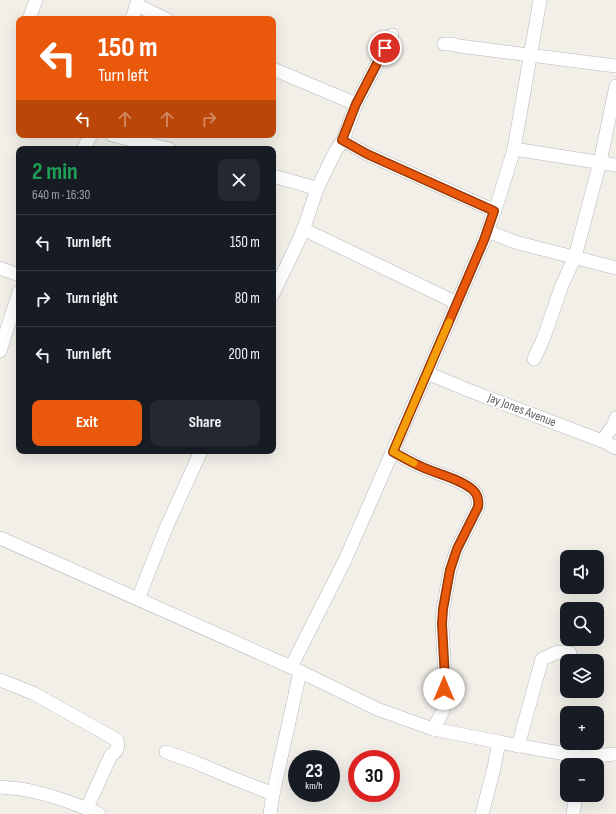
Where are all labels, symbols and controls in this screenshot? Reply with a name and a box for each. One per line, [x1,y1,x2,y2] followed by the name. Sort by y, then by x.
[98,31,158,64] text: 150 m
[368,31,402,65] pin
[32,32,84,84] icon: left
[374,37,396,59] icon: arrive
[98,65,149,86] text: Turn left
[72,108,94,130] icon: left
[114,108,136,130] icon: ahead
[156,108,178,130] icon: ahead
[198,108,220,130] icon: right
[32,157,78,186] text: 2 min
[218,159,260,201] button: close
[32,187,90,203] text: 640 m · 16:30
[32,232,54,254] icon: left
[66,233,111,252] text: Turn left
[230,233,260,252] text: 150 m
[32,288,54,310] icon: right
[66,289,118,308] text: Turn right
[235,289,260,308] text: 80 m
[32,344,54,366] icon: left
[66,345,111,364] text: Turn left
[228,345,260,364] text: 200 m
[485,389,558,430] street label: Jay Jones Avenue
[32,400,142,446] button: Exit
[150,400,260,446] button: Share
[560,550,604,802] map controls
[560,550,604,594] button: sound
[560,602,604,646] button: search
[560,654,604,698] button: layers
[423,668,465,710] position arrow
[560,706,604,750] button: +
[348,750,400,802] speed limit sign: 30
[560,758,604,802] button: −
[305,759,323,783] text: 23
[305,780,323,792] text: km/h

